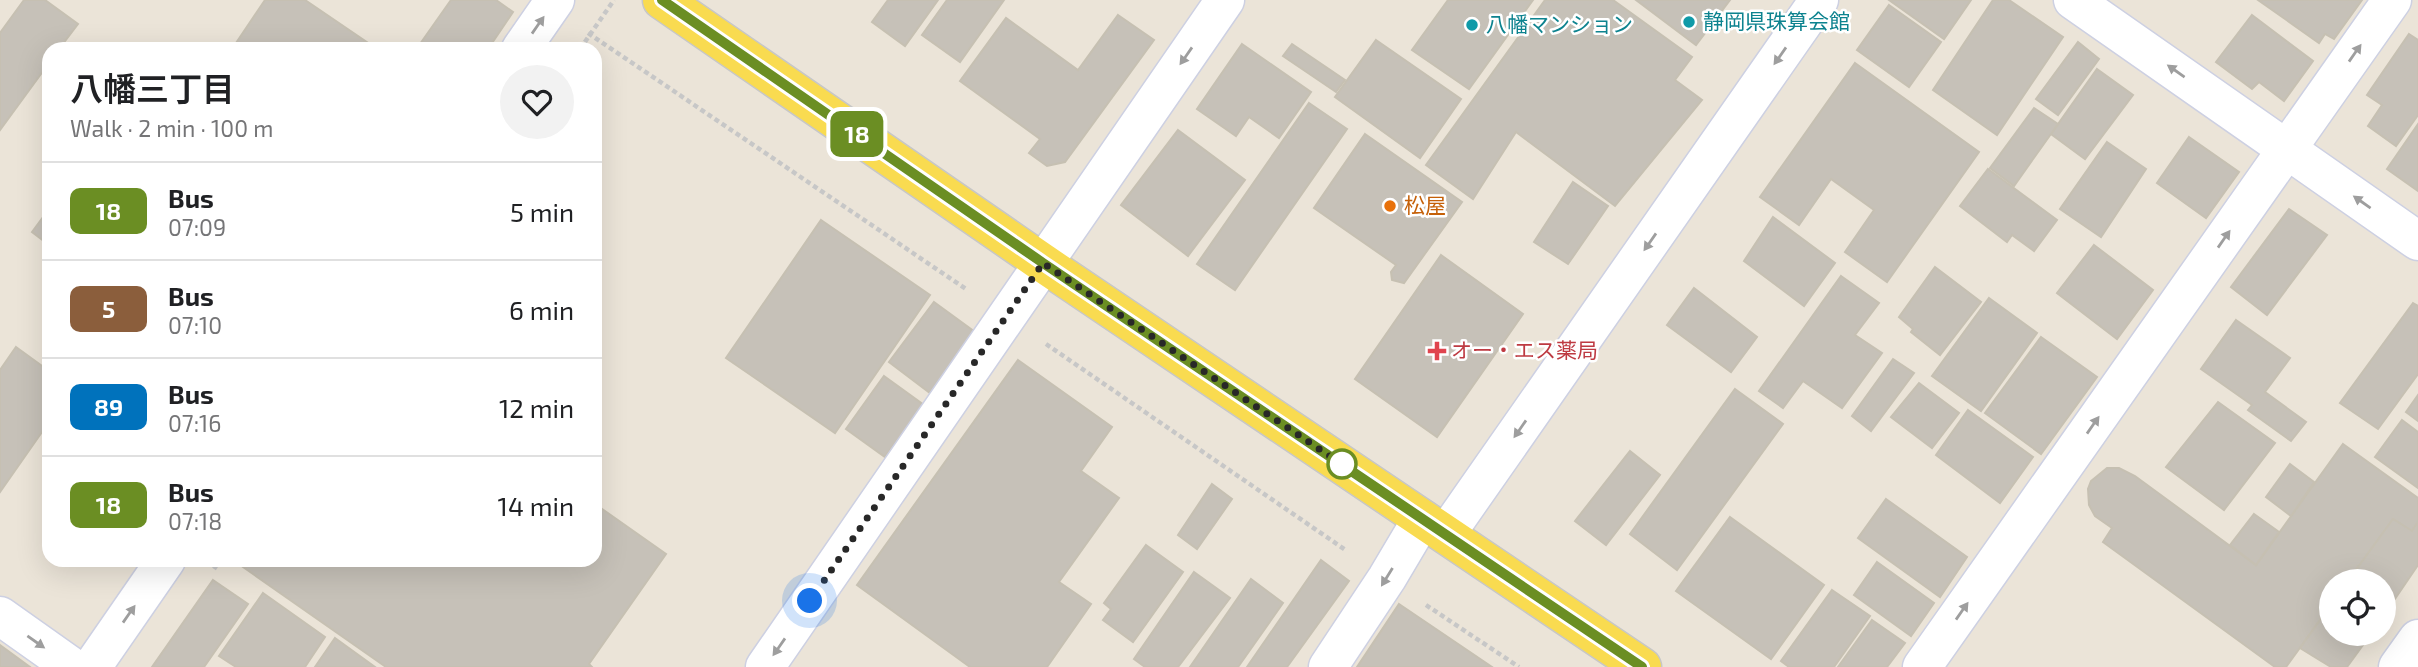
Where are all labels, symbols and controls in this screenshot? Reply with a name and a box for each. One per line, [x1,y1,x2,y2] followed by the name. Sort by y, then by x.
[1703,8,1850,33] place label: 静岡県珠算会館
[1486,11,1633,36] place label: 八幡マンション
[1681,14,1697,30] marker: 静岡県珠算会館
[531,16,545,34] one-way arrow
[1464,17,1480,33] marker: 八幡マンション
[2348,44,2362,62] one-way arrow
[1179,47,1193,65] one-way arrow
[1773,47,1787,65] one-way arrow
[2167,64,2185,78] one-way arrow
[500,65,574,139] button: heart
[70,68,235,108] text: 八幡三丁目
[826,111,888,157] line badge: 18
[70,114,273,142] text: Walk · 2 min · 100 m
[844,119,870,148] text: 18
[168,182,214,213] text: Bus
[1404,192,1446,217] place label: 松屋
[2353,195,2371,209] one-way arrow
[96,196,121,225] text: 18
[510,196,574,227] text: 5 min
[1382,198,1398,214] marker: 松屋
[168,213,226,241] text: 07:09
[2217,230,2231,248] one-way arrow
[1644,233,1657,252] one-way arrow
[168,280,214,311] text: Bus
[102,294,115,323] text: 5
[509,294,574,325] text: 6 min
[168,311,222,339] text: 07:10
[1451,337,1598,362] place label: オー・エス薬局
[1429,343,1445,359] marker: オー・エス薬局
[168,378,214,409] text: Bus
[94,392,123,421] text: 89
[499,392,574,423] text: 12 min
[168,409,221,437] text: 07:16
[2086,416,2100,434] one-way arrow
[1513,420,1527,438] one-way arrow
[1327,449,1357,479] unlabelled marker
[168,476,214,507] text: Bus
[96,490,121,519] text: 18
[498,490,574,521] text: 14 min
[168,507,222,535] text: 07:18
[1381,568,1393,587] one-way arrow
[2319,569,2396,646] map controls
[2319,569,2396,646] button: locate
[792,583,827,618] your location
[1955,602,1969,620] one-way arrow
[122,604,135,623] one-way arrow
[27,635,45,649] one-way arrow
[772,638,786,656] one-way arrow

